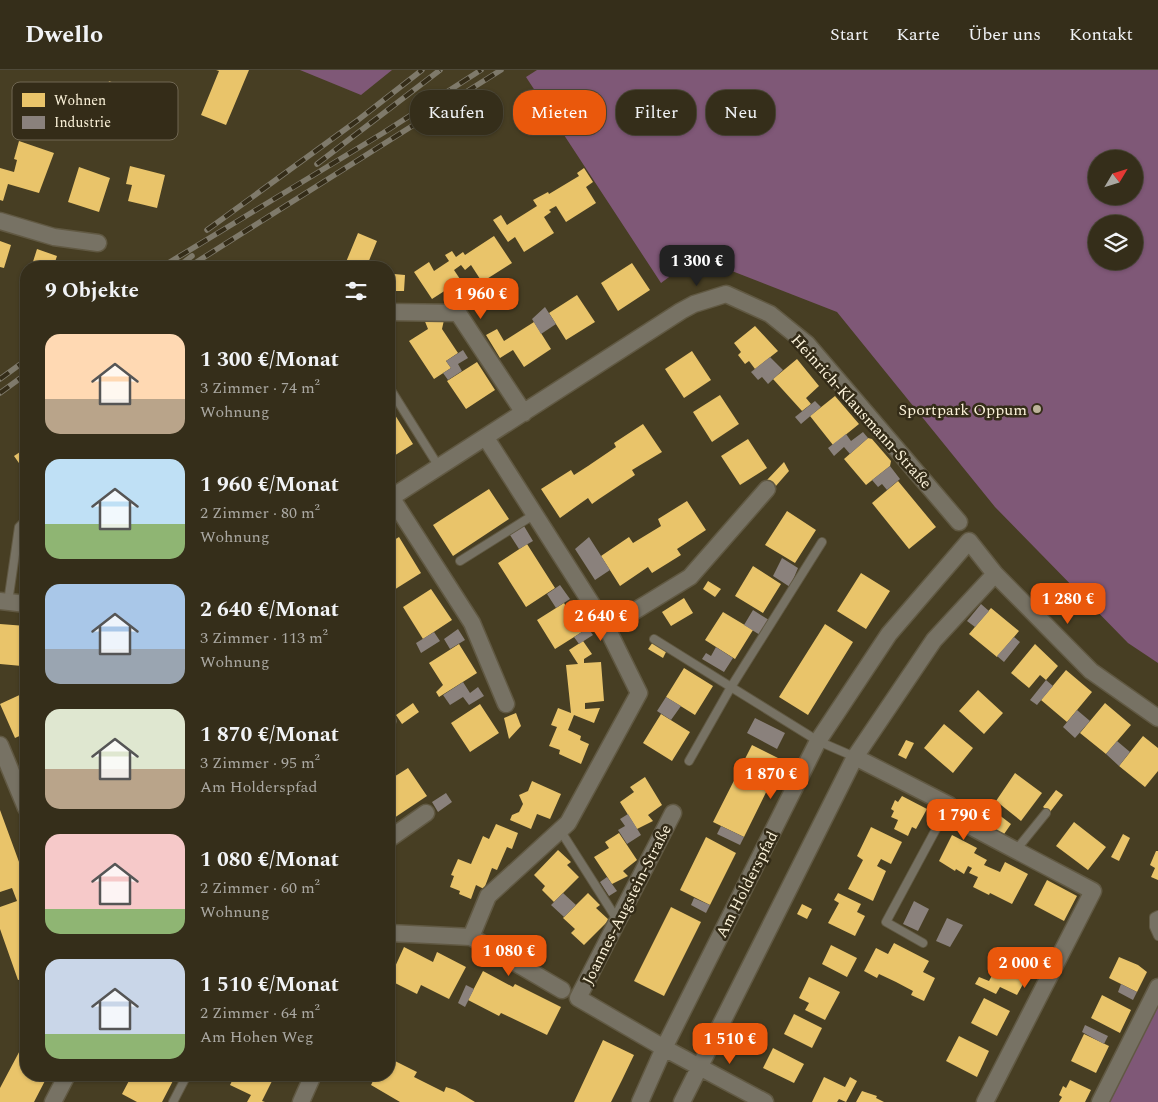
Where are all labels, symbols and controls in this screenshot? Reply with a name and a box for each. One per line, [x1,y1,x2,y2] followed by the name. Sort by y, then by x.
[25,17,103,53] text: Dwello
[830,21,868,48] text: Start
[896,21,940,48] text: Karte
[968,21,1041,48] text: Über uns
[1069,21,1133,48] text: Kontakt
[12,82,178,140] legend
[54,90,106,111] text: Wohnen
[410,90,503,135] chip: Kaufen
[513,90,606,135] chip: Mieten
[616,90,696,135] chip: Filter
[706,90,775,135] chip: Neu
[54,112,111,133] text: Industrie
[1088,150,1142,205] north arrow
[1088,150,1143,270] map controls
[1088,215,1143,270] button: layers
[651,244,743,287] pin: 1 300 €
[671,249,723,273] text: 1 300 €
[45,275,139,307] text: 9 Objekte
[342,277,370,305] icon: filters
[435,278,527,320] pin: 1 960 €
[455,282,507,306] text: 1 960 €
[785,329,938,494] street label: Heinrich-Klausmann-Straße
[200,344,339,376] text: 1 300 €/Monat
[85,354,145,414] icon: home
[200,376,320,400] text: 3 Zimmer · 74 m²
[898,398,1027,422] place label: Sportpark Oppum
[200,400,270,424] text: Wohnung
[1031,403,1043,415] marker: Sportpark Oppum
[200,469,339,501] text: 1 960 €/Monat
[85,479,145,539] icon: home
[200,501,320,525] text: 2 Zimmer · 80 m²
[200,525,270,549] text: Wohnung
[1022,582,1114,625] pin: 1 280 €
[1042,587,1094,611] text: 1 280 €
[200,594,339,626] text: 2 640 €/Monat
[555,600,647,642] pin: 2 640 €
[85,604,145,664] icon: home
[575,604,627,628] text: 2 640 €
[200,626,328,650] text: 3 Zimmer · 113 m²
[200,650,270,674] text: Wohnung
[200,719,339,751] text: 1 870 €/Monat
[85,729,145,789] icon: home
[200,751,320,775] text: 3 Zimmer · 95 m²
[725,758,817,800] pin: 1 870 €
[745,762,797,786] text: 1 870 €
[200,775,317,799] text: Am Holderspfad
[918,798,1010,841] pin: 1 790 €
[938,803,990,827] text: 1 790 €
[576,820,678,989] street label: Joannes-Augstein-Straße
[710,827,784,942] street label: Am Holderspfad
[200,844,339,876] text: 1 080 €/Monat
[85,854,145,914] icon: home
[200,876,320,900] text: 2 Zimmer · 60 m²
[200,900,270,924] text: Wohnung
[463,934,555,977] pin: 1 080 €
[483,939,535,963] text: 1 080 €
[979,946,1071,989] pin: 2 000 €
[999,951,1051,975] text: 2 000 €
[200,969,339,1001] text: 1 510 €/Monat
[85,979,145,1039] icon: home
[200,1001,320,1025] text: 2 Zimmer · 64 m²
[684,1022,776,1065] pin: 1 510 €
[200,1025,314,1049] text: Am Hohen Weg
[704,1027,756,1051] text: 1 510 €

